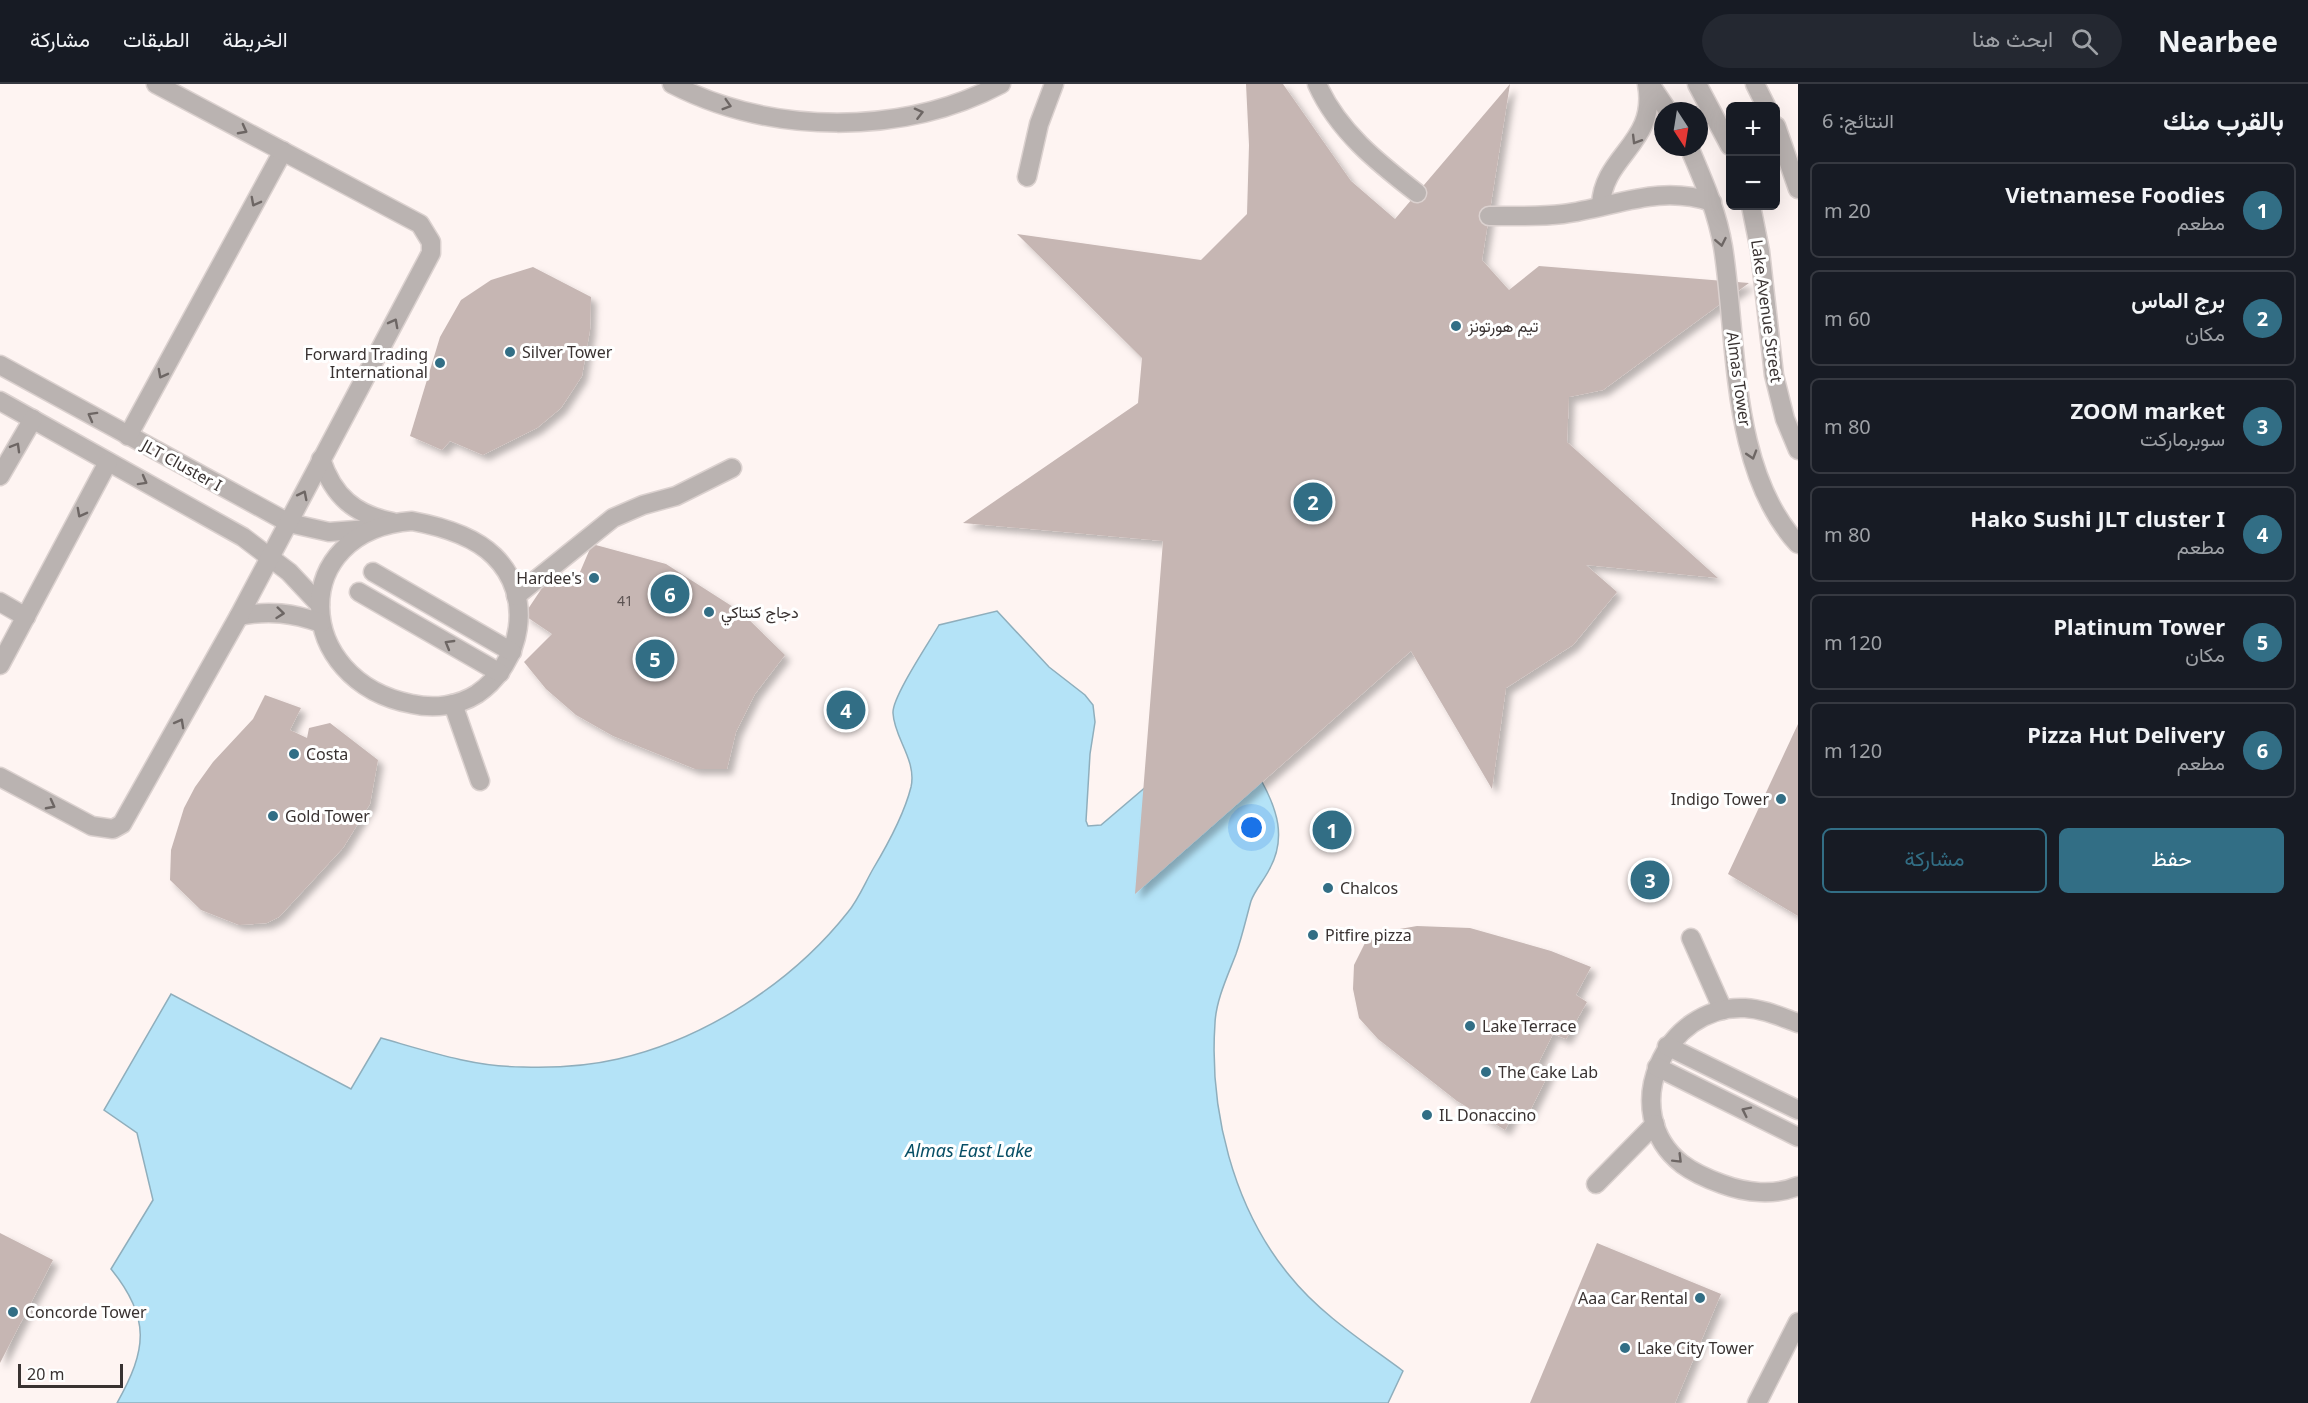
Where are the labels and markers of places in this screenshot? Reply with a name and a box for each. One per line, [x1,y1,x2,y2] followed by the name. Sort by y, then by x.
[1467,315,1538,337] place label: تيم هورتونز
[1449,319,1463,333] marker: تيم هورتونز
[522,341,613,363] place label: Silver Tower
[305,343,428,383] place label: Forward Trading International
[503,345,517,359] marker: Silver Tower
[433,356,447,370] marker: Forward Trading International
[1294,480,1332,524] pin: 2
[516,567,582,589] place label: Hardee's
[587,571,601,585] marker: Hardee's
[650,572,690,616] pin: 6
[721,601,799,626] place label: دجاج كنتاكي
[702,605,716,619] marker: دجاج كنتاكي
[636,636,674,682] pin: 5
[826,688,866,732] pin: 4
[306,743,348,765] place label: Costa
[287,747,301,761] marker: Costa
[1671,788,1769,810] place label: Indigo Tower
[1774,792,1788,806] marker: Indigo Tower
[285,805,370,827] place label: Gold Tower
[1312,808,1352,852] pin: 1
[266,809,280,823] marker: Gold Tower
[1630,858,1670,902] pin: 3
[1340,877,1398,899] place label: Chalcos
[1321,881,1335,895] marker: Chalcos
[1325,924,1412,946] place label: Pitfire pizza
[1306,928,1320,942] marker: Pitfire pizza
[1482,1015,1576,1037] place label: Lake Terrace
[1463,1019,1477,1033] marker: Lake Terrace
[1498,1061,1598,1083] place label: The Cake Lab
[1479,1065,1493,1079] marker: The Cake Lab
[1439,1104,1536,1126] place label: IL Donaccino
[1420,1108,1434,1122] marker: IL Donaccino
[1578,1287,1688,1309] place label: Aaa Car Rental
[1693,1291,1707,1305] marker: Aaa Car Rental
[25,1301,147,1323] place label: Concorde Tower
[6,1305,20,1319] marker: Concorde Tower
[1637,1337,1754,1359] place label: Lake City Tower
[1618,1341,1632,1355] marker: Lake City Tower

